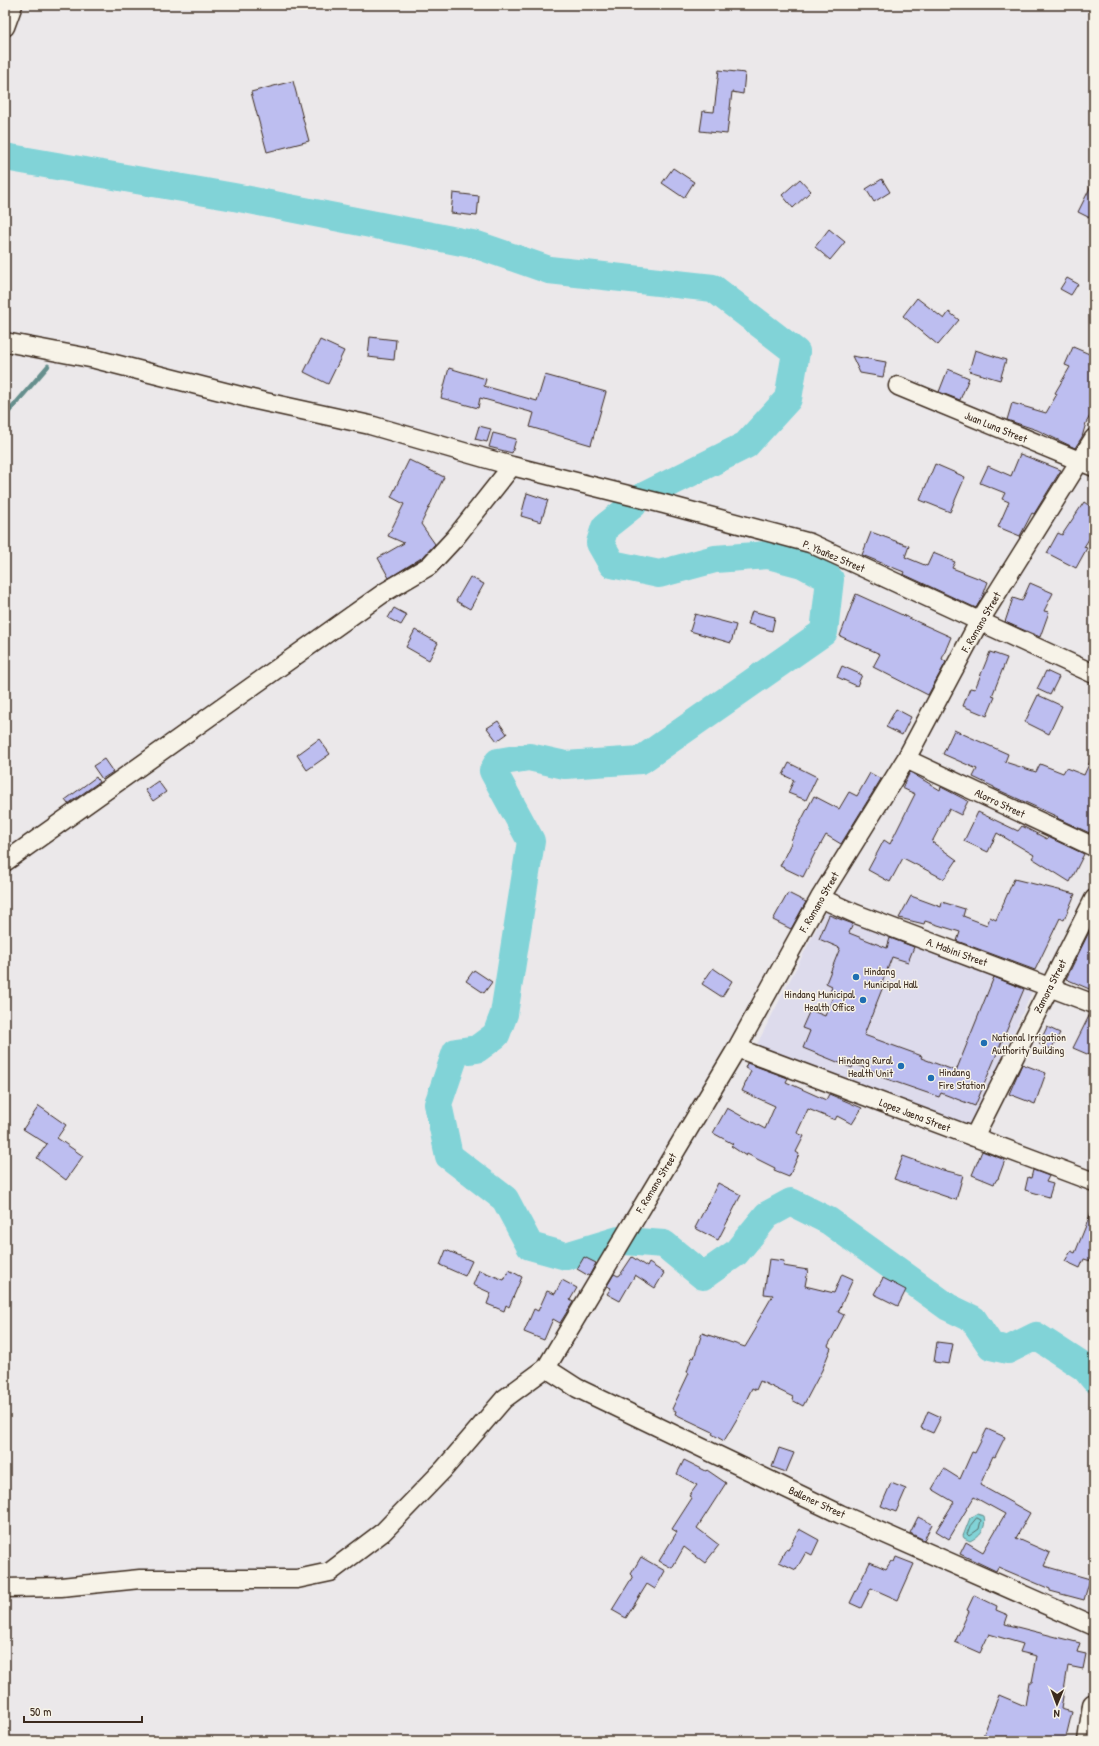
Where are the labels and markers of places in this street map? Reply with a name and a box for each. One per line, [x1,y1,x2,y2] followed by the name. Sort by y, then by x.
[864,964,918,991] place label: Hindang Municipal Hall
[851,972,861,982] marker: Hindang Municipal Hall
[784,987,856,1014] place label: Hindang Municipal Health Office
[858,995,868,1005] marker: Hindang Municipal Health Office
[992,1030,1066,1057] place label: National Irrigation Authority Building
[979,1038,989,1048] marker: National Irrigation Authority Building
[839,1053,893,1080] place label: Hindang Rural Health Unit
[896,1061,906,1071] marker: Hindang Rural Health Unit
[938,1065,986,1092] place label: Hindang Fire Station
[926,1073,936,1083] marker: Hindang Fire Station

